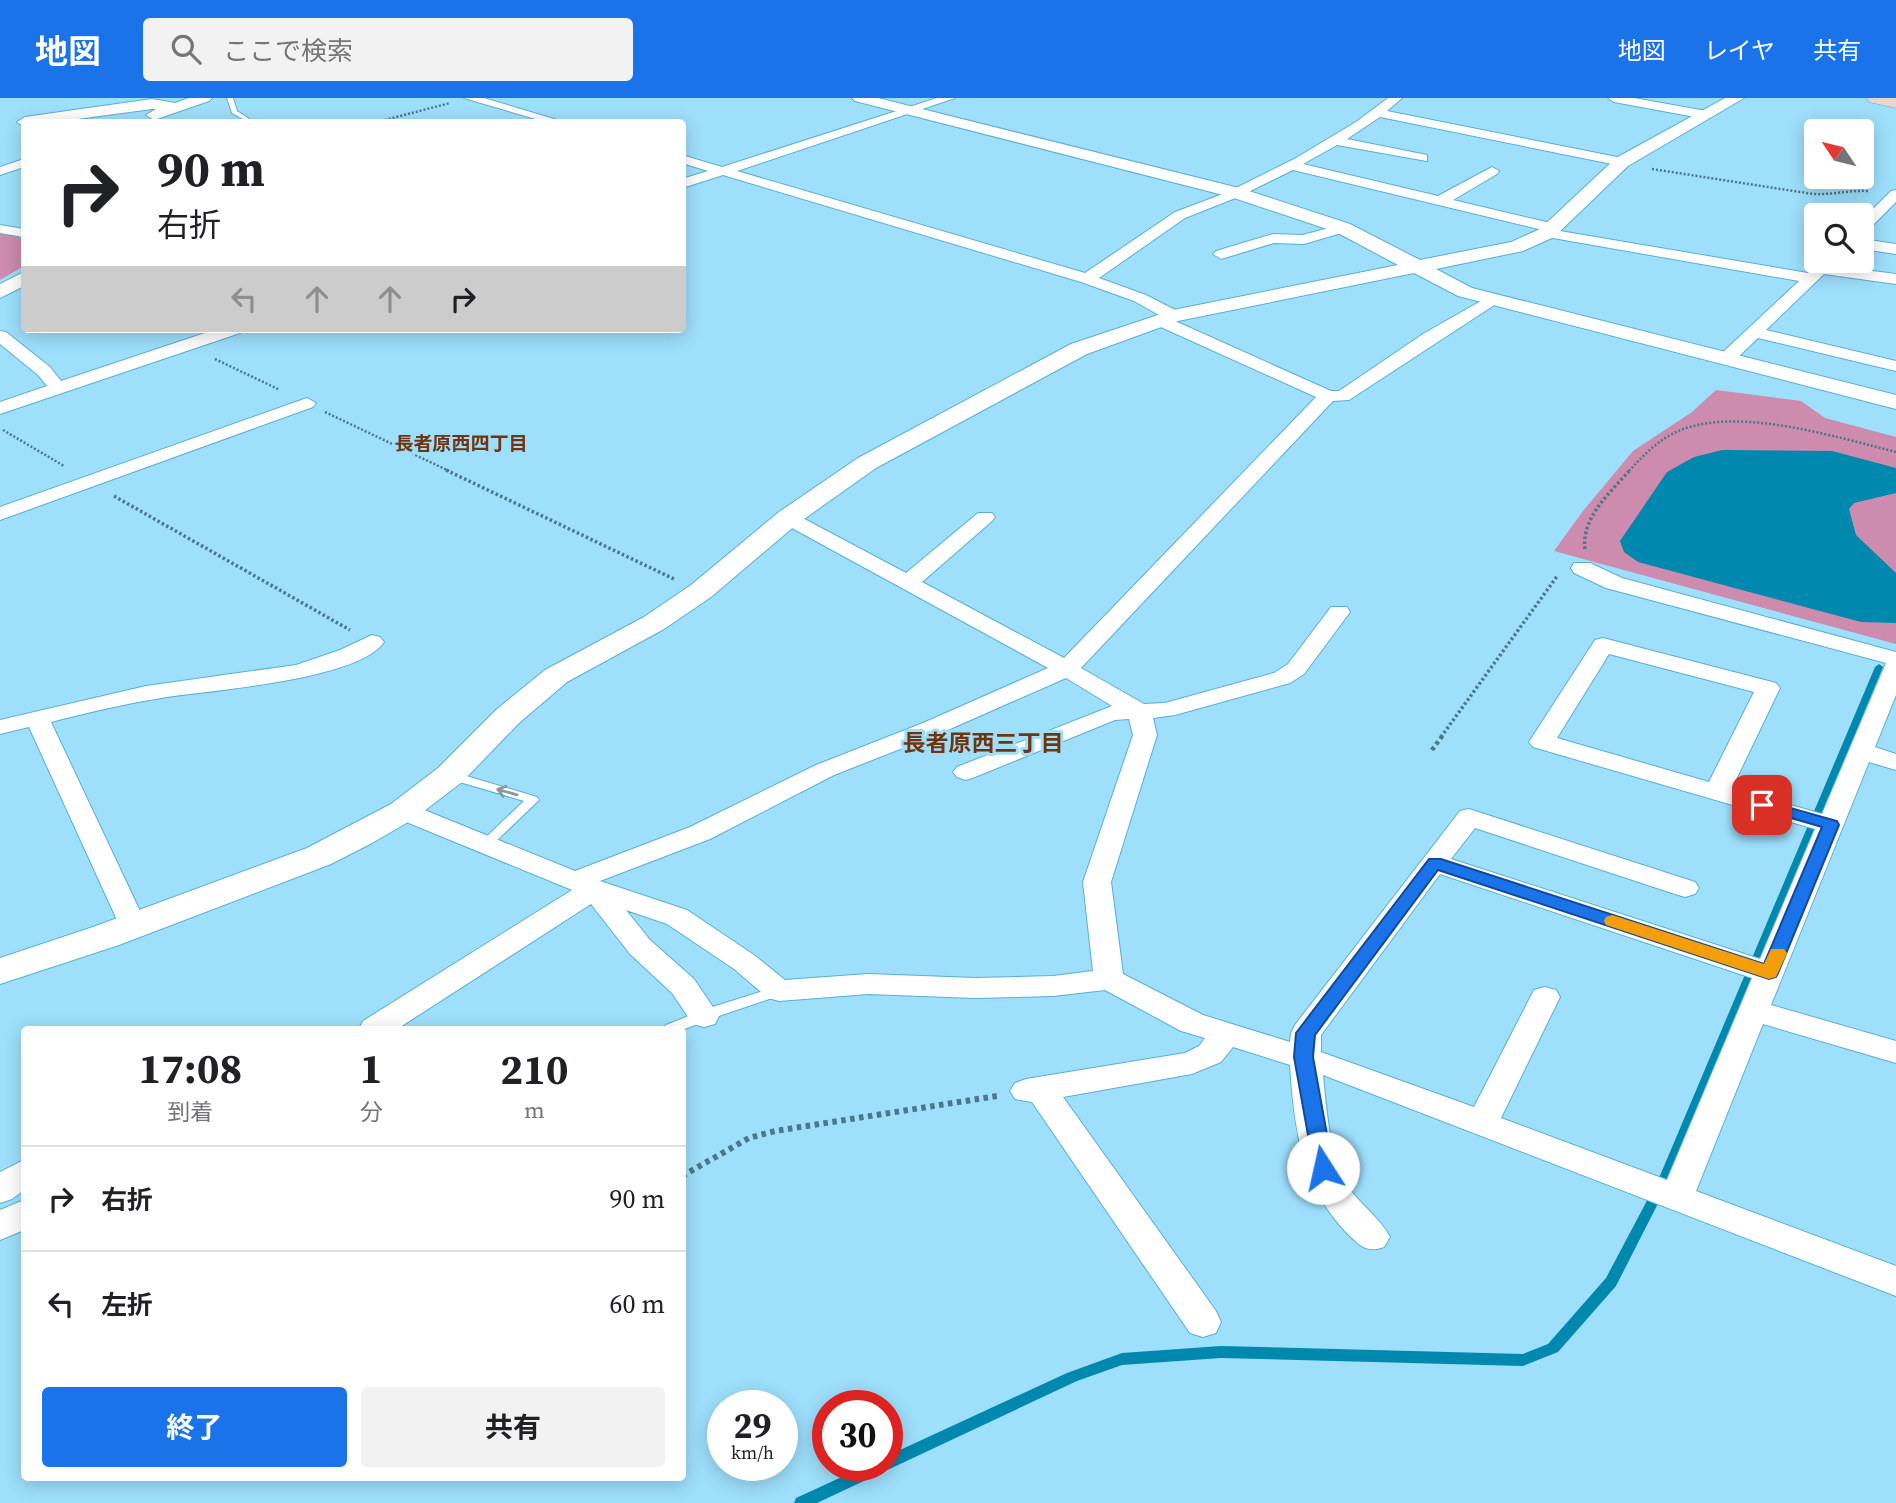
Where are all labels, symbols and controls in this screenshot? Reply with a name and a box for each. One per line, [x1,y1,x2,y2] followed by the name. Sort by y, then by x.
[143,18,633,81] search box
[35,29,101,74] text: 地図
[167,30,205,68] icon: search
[223,33,353,69] text: ここで検索
[1618,34,1666,67] text: 地図
[1704,34,1775,67] text: レイヤ
[1813,34,1861,67] text: 共有
[1804,119,1874,189] north arrow
[1804,119,1874,273] map controls
[157,135,265,202] text: 90 m
[42,147,133,238] icon: right
[157,203,221,247] text: 右折
[1804,203,1874,273] button: search
[225,280,263,318] icon: left
[298,280,336,318] icon: ahead
[371,280,409,318] icon: ahead
[444,280,482,318] icon: right
[394,430,528,456] district label: 長者原西四丁目
[903,727,1064,759] district label: 長者原西三丁目
[1732,775,1792,835] pin
[497,785,519,798] one-way arrow
[1743,786,1781,824] icon: arrive
[139,1039,242,1097] text: 17:08
[360,1039,383,1097] text: 1
[500,1040,568,1098] text: 210
[524,1094,545,1126] text: m
[167,1096,213,1128] text: 到着
[360,1096,383,1128] text: 分
[1286,1131,1360,1205] position arrow
[42,1180,80,1218] icon: right
[610,1181,665,1217] text: 90 m
[101,1182,153,1218] text: 右折
[42,1285,80,1323] icon: left
[610,1286,665,1322] text: 60 m
[101,1287,153,1323] text: 左折
[42,1387,347,1467] button: 終了
[361,1387,665,1467] button: 共有
[812,1390,903,1481] speed limit sign: 30
[734,1402,771,1450] text: 29
[731,1440,774,1465] text: km/h

